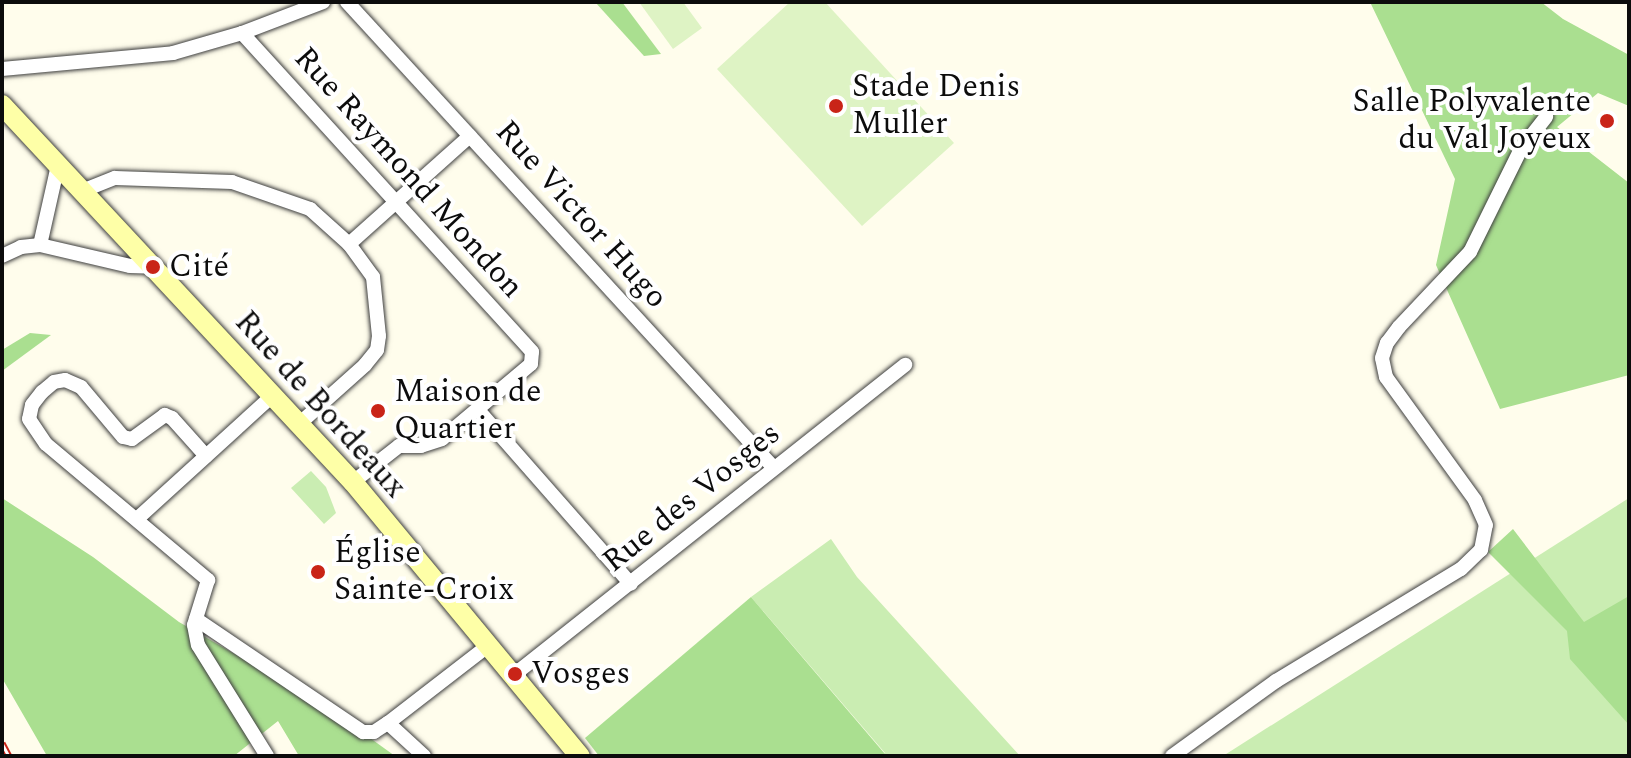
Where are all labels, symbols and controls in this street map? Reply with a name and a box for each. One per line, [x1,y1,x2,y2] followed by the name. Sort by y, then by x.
[285,40,531,306] street label: Rue Raymond Mondon
[852,69,1020,144] place label: Stade Denis Muller
[1353,84,1591,159] place label: Salle Polyvalente du Val Joyeux
[827,97,845,115] marker: Stade Denis Muller
[1598,112,1616,130] marker: Salle Polyvalente du Val Joyeux
[487,113,675,317] street label: Rue Victor Hugo
[169,248,229,286] place label: Cité
[144,258,162,276] marker: Cité
[226,304,414,506] street label: Rue de Bordeaux
[394,374,541,449] place label: Maison de Quartier
[369,402,387,420] marker: Maison de Quartier
[596,415,788,581] street label: Rue des Vosges
[334,535,514,610] place label: Église Sainte-Croix
[309,563,327,581] marker: Église Sainte-Croix
[531,655,630,693] place label: Vosges
[506,665,524,683] marker: Vosges

